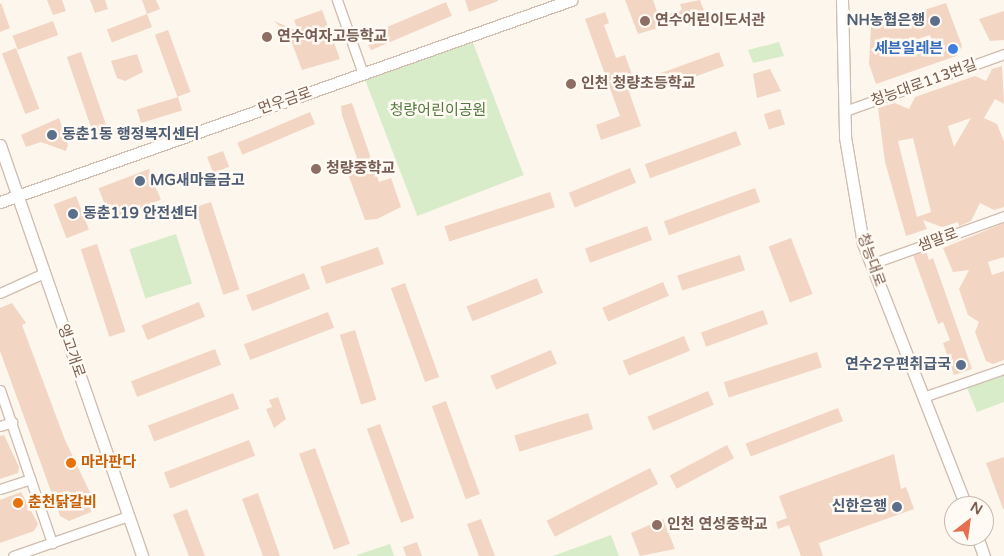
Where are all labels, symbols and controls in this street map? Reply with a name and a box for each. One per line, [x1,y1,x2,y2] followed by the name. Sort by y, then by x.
[655,12,765,30] place label: 연수어린이도서관
[846,12,925,30] place label: NH농협은행
[639,15,651,27] marker: 연수어린이도서관
[929,15,941,27] marker: NH농협은행
[277,28,387,46] place label: 연수여자고등학교
[261,31,273,43] marker: 연수여자고등학교
[874,40,943,58] place label: 세븐일레븐
[947,43,959,55] marker: 세븐일레븐
[869,56,979,110] street label: 청능대로113번길
[581,75,695,93] place label: 인천 청량초등학교
[565,78,577,90] marker: 인천 청량초등학교
[256,84,314,118] street label: 먼우금로
[390,102,486,120] park label: 청량어린이공원
[62,126,200,144] place label: 동춘1동 행정복지센터
[46,129,58,141] marker: 동춘1동 행정복지센터
[326,160,395,178] place label: 청량중학교
[310,163,322,175] marker: 청량중학교
[150,172,245,190] place label: MG새마을금고
[134,175,146,187] marker: MG새마을금고
[83,205,198,223] place label: 동춘119 안전센터
[67,208,79,220] marker: 동춘119 안전센터
[915,224,961,256] street label: 샘말로
[853,231,889,289] street label: 청능대로
[54,322,88,380] street label: 앵고개로
[845,356,951,374] place label: 연수2우편취급국
[955,359,967,371] marker: 연수2우편취급국
[81,454,136,472] place label: 마라판다
[65,457,77,469] marker: 마라판다
[28,494,97,512] place label: 춘천닭갈비
[944,496,994,546] north arrow
[12,497,24,509] marker: 춘천닭갈비
[832,498,887,516] place label: 신한은행
[967,498,985,519] text: N
[891,501,903,513] marker: 신한은행
[667,516,767,534] place label: 인천 연성중학교
[651,519,663,531] marker: 인천 연성중학교

